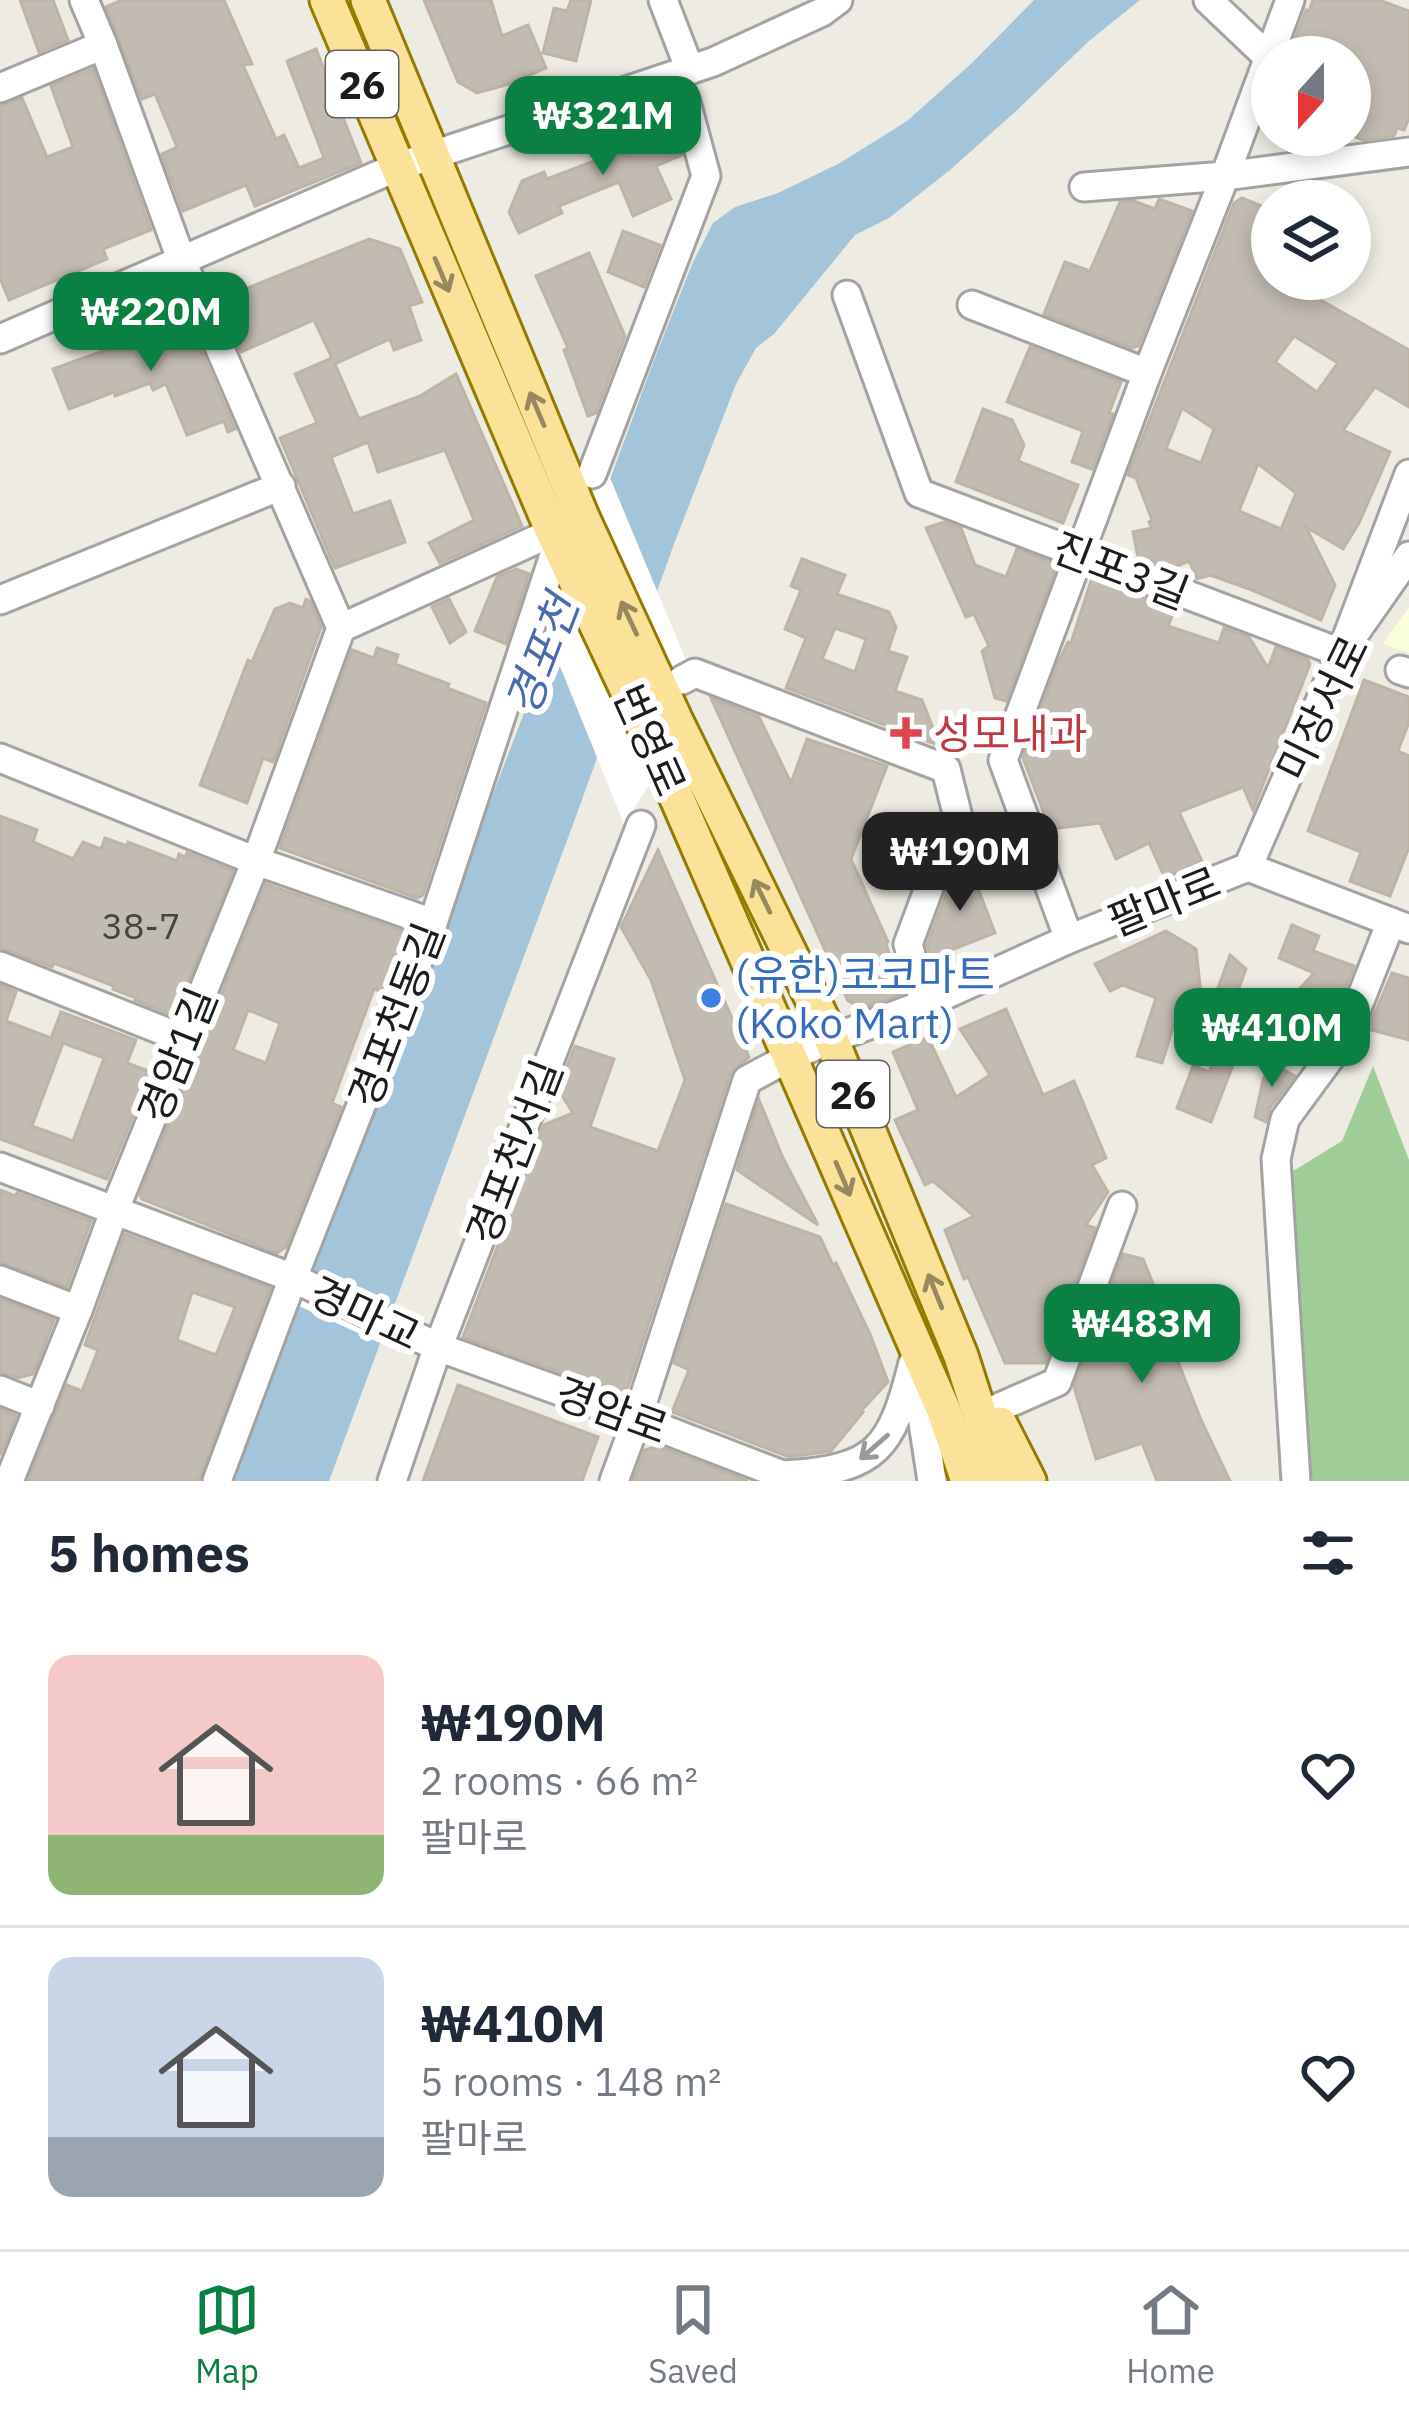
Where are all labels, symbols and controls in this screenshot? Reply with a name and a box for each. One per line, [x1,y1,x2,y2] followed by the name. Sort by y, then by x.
[1251,36,1371,156] north arrow
[1251,36,1371,300] map controls
[326,51,398,117] road number: 26
[519,76,687,178] pin: ₩321M
[532,89,674,140] text: ₩321M
[1251,180,1371,300] button: layers
[433,256,455,292] one-way arrow
[67,272,235,374] pin: ₩220M
[80,285,222,336] text: ₩220M
[525,391,546,428] one-way arrow
[1045,519,1197,621] street label: 진포3길
[492,582,592,723] water label: 경포천
[616,601,638,637] one-way arrow
[1263,626,1381,790] street label: 미장서로
[601,676,699,804] street label: 번영로
[933,706,1088,761] place label: 성모내과
[890,717,922,749] marker: 성모내과
[876,812,1044,914] pin: ₩190M
[889,825,1031,876] text: ₩190M
[1100,854,1228,948] street label: 팔마로
[750,879,772,915] one-way arrow
[101,902,181,949] house number: 38-7
[336,915,456,1115] street label: 경포천동길
[735,947,995,1050] place label: (유한)코코마트 (Koko Mart)
[125,979,229,1131] street label: 경암1길
[698,985,724,1011] marker: (유한)코코마트 (Koko Mart)
[1188,988,1356,1090] pin: ₩410M
[1201,1001,1343,1052] text: ₩410M
[454,1052,574,1252] street label: 경포천서길
[817,1061,889,1127] road number: 26
[833,1160,855,1196] one-way arrow
[301,1264,429,1362] street label: 경마교
[923,1274,944,1311] one-way arrow
[1058,1284,1226,1386] pin: ₩483M
[1071,1297,1213,1348] text: ₩483M
[548,1364,676,1456] street label: 경암로
[859,1433,889,1461] one-way arrow
[48,1520,250,1586] text: 5 homes
[1295,1520,1361,1586] icon: filters
[420,1689,606,1755] text: ₩190M
[144,1703,288,1847] icon: home
[1295,1742,1361,1808] icon: heart
[420,1755,698,1806] text: 2 rooms · 66 m²
[420,1811,528,1862] text: 팔마로
[420,1990,606,2056] text: ₩410M
[144,2005,288,2149] icon: home
[1295,2044,1361,2110] icon: heart
[420,2056,722,2107] text: 5 rooms · 148 m²
[420,2112,528,2163] text: 팔마로
[194,2277,260,2392] tab: Map
[648,2277,738,2392] tab: Saved
[1126,2277,1215,2392] tab: Home

